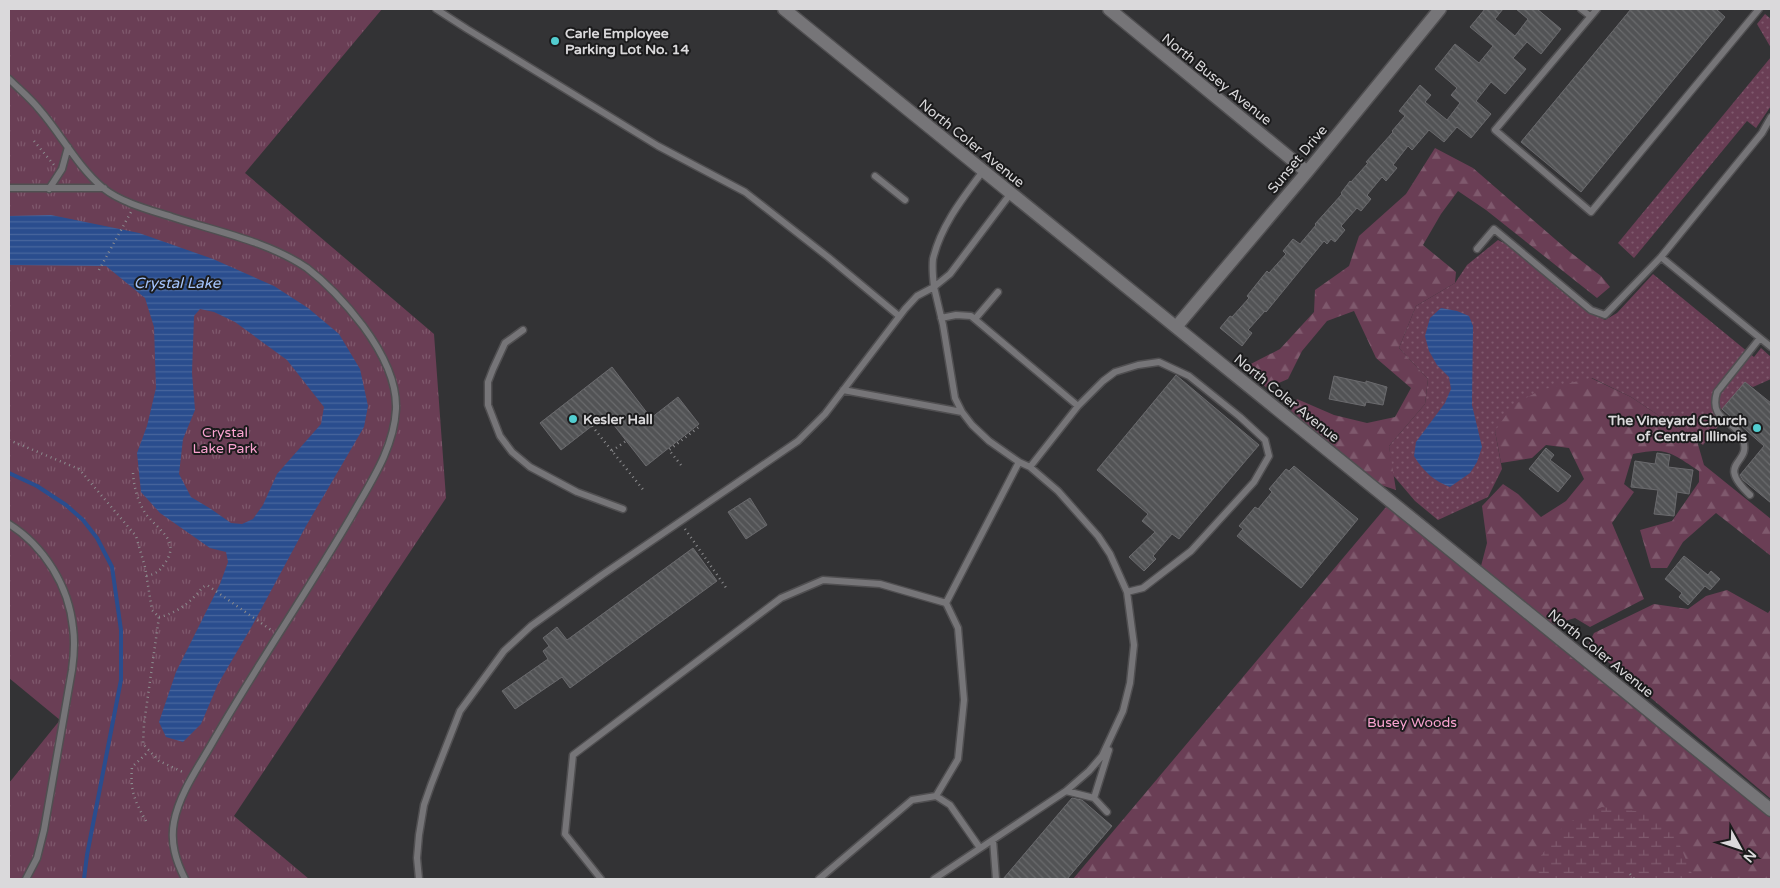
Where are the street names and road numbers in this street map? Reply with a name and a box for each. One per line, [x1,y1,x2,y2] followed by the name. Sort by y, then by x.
[1158,30,1275,129] street label: North Busey Avenue
[915,96,1028,191] street label: North Coler Avenue
[1264,122,1331,197] street label: Sunset Drive
[1230,351,1343,446] street label: North Coler Avenue
[1544,606,1657,701] street label: North Coler Avenue

